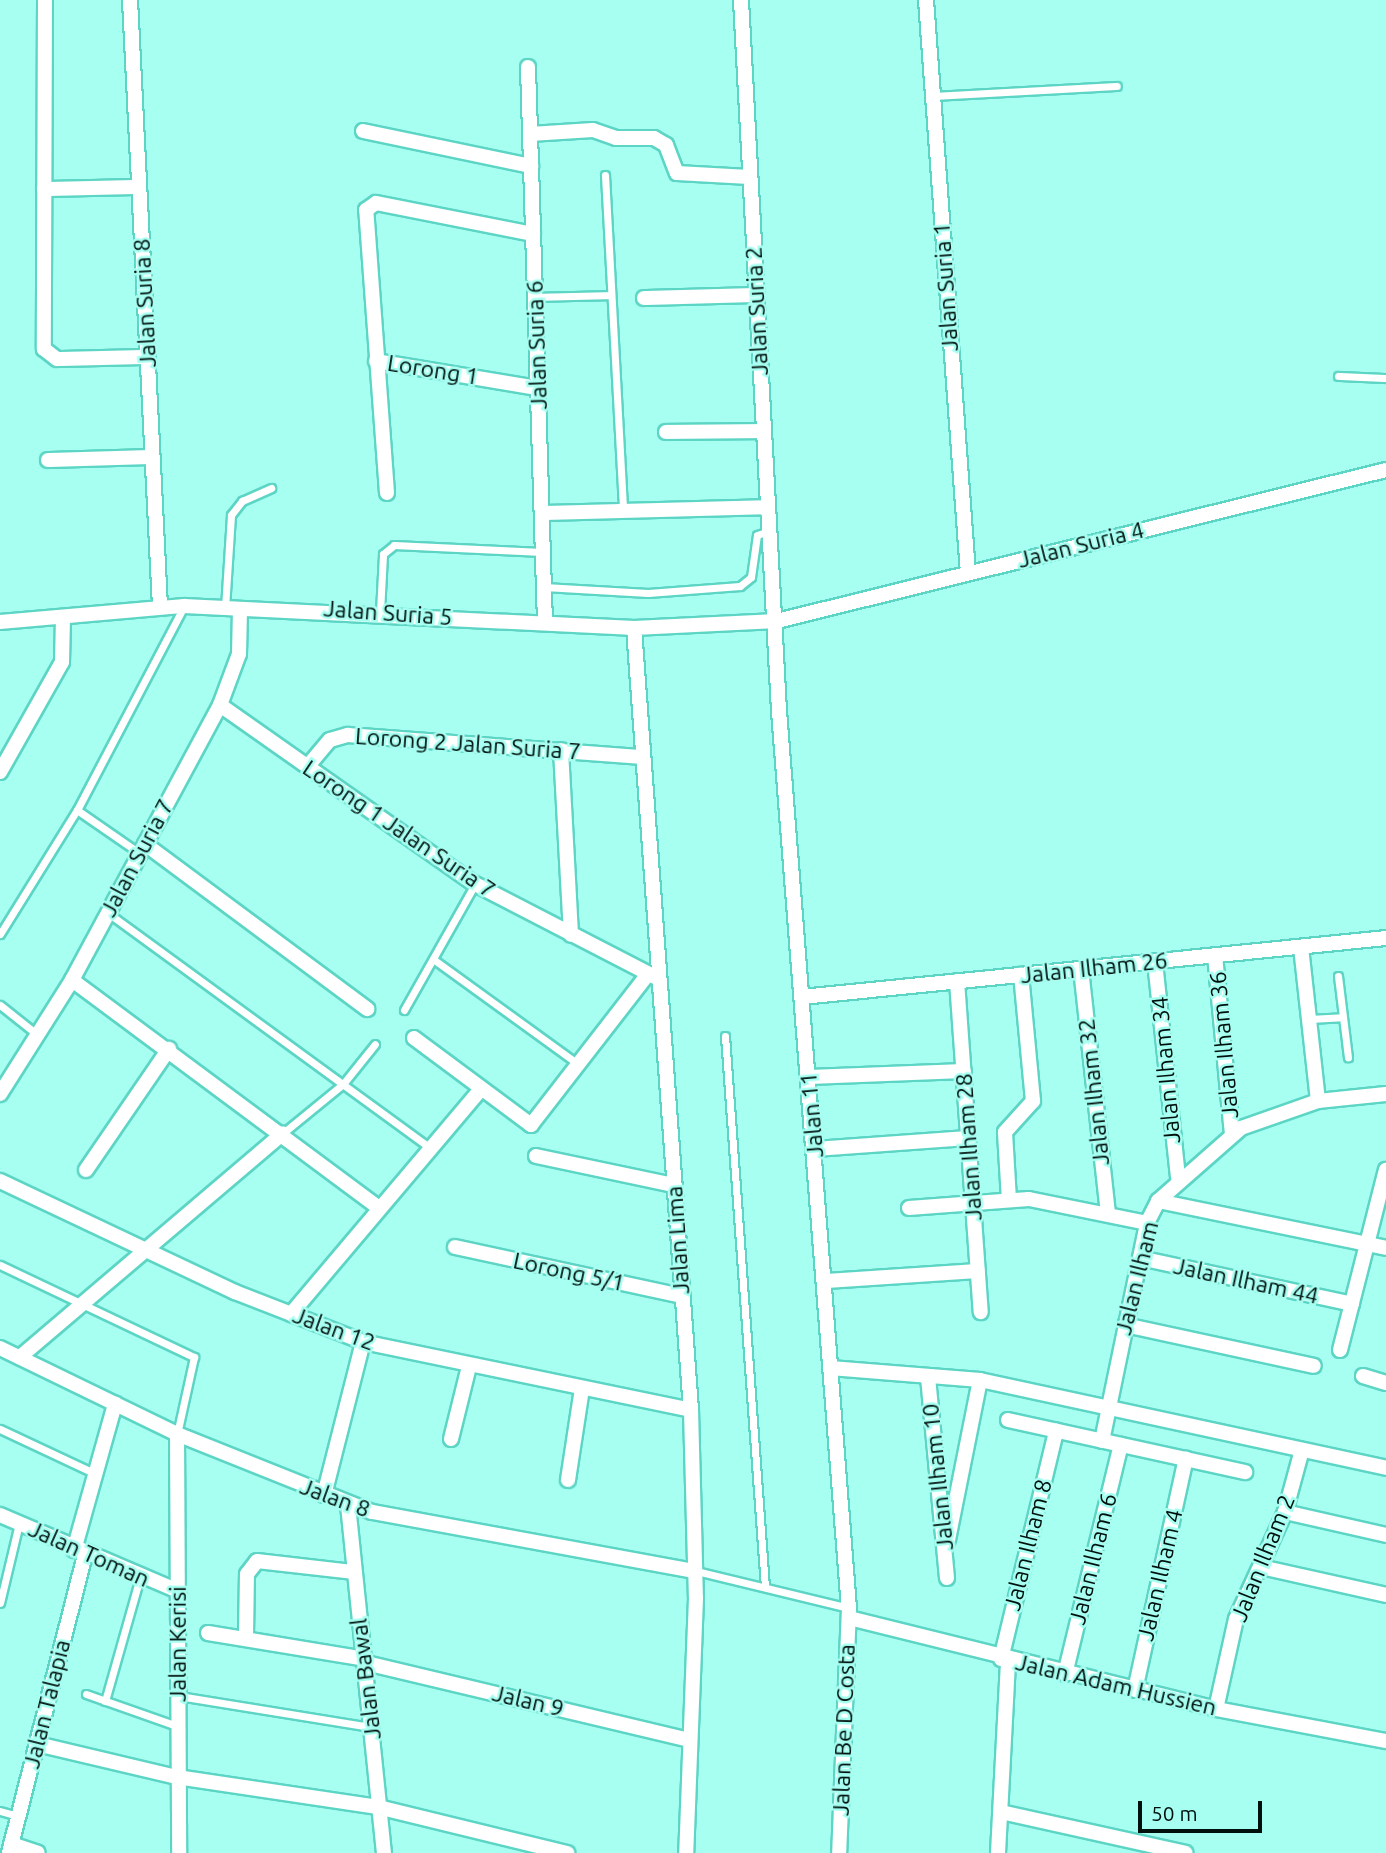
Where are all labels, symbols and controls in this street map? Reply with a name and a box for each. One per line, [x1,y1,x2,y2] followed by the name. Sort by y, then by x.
[928,222,964,352] street label: Jalan Suria 1
[128,238,162,368] street label: Jalan Suria 8
[740,246,774,376] street label: Jalan Suria 2
[521,280,553,410] street label: Jalan Suria 6
[385,349,481,391] street label: Lorong 1
[1015,516,1147,574] street label: Jalan Suria 4
[323,595,453,631] street label: Jalan Suria 5
[354,722,582,766] street label: Lorong 2 Jalan Suria 7
[298,754,500,904] street label: Lorong 1 Jalan Suria 7
[95,795,179,921] street label: Jalan Suria 7
[1019,947,1169,989] street label: Jalan Ilham 26
[1204,970,1244,1120] street label: Jalan Ilham 36
[1146,995,1186,1145] street label: Jalan Ilham 34
[1073,1017,1115,1167] street label: Jalan Ilham 32
[795,1071,829,1159] street label: Jalan 11
[950,1073,988,1221] street label: Jalan Ilham 28
[660,1185,696,1295] street label: Jalan Lima
[1110,1218,1164,1338] street label: Jalan Ilham
[511,1247,627,1297] street label: Lorong 5/1
[1171,1252,1321,1310] street label: Jalan Ilham 44
[289,1301,379,1357] street label: Jalan 12
[917,1402,959,1552] street label: Jalan Ilham 10
[296,1473,374,1523] street label: Jalan 8
[998,1476,1058,1614] street label: Jalan Ilham 8
[1063,1490,1123,1628] street label: Jalan Ilham 6
[1225,1491,1301,1625] street label: Jalan Ilham 2
[1131,1506,1189,1644] street label: Jalan Ilham 4
[24,1515,154,1593] street label: Jalan Toman
[164,1586,192,1702] street label: Jalan Kerisi
[345,1617,387,1741] street label: Jalan Bawal
[18,1637,76,1771] street label: Jalan Talapia
[827,1644,861,1816] street label: Jalan Be D Costa
[1013,1648,1219,1722] street label: Jalan Adam Hussien
[490,1679,566,1723] street label: Jalan 9
[1141,1786,1265,1830] scale bar
[1151,1801,1198,1825] text: 50 m

